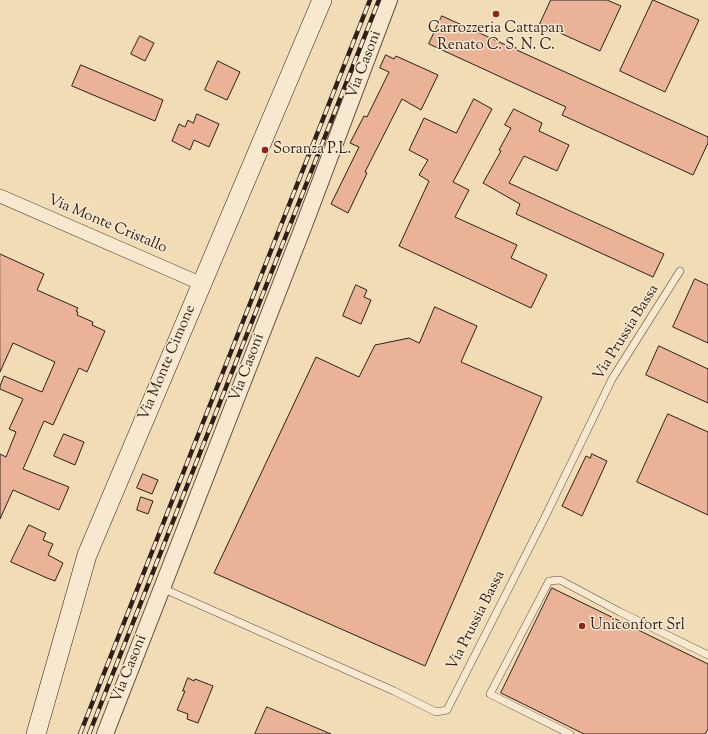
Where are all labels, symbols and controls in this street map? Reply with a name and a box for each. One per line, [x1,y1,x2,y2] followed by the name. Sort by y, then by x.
[491,9,501,19] marker: Carrozzeria Cattapan Renato C. S. N. C.
[428,20,564,55] place label: Carrozzeria Cattapan Renato C. S. N. C.
[344,28,386,102] street label: Via Casoni
[273,141,351,159] place label: Soranza P.L.
[260,145,270,155] marker: Soranza P.L.
[45,192,169,258] street label: Via Monte Cristallo
[590,282,664,384] street label: Via Prussia Bassa
[136,303,200,423] street label: Via Monte Cimone
[227,331,269,405] street label: Via Casoni
[444,568,510,674] street label: Via Prussia Bassa
[590,617,685,635] place label: Uniconfort Srl
[577,621,587,631] marker: Uniconfort Srl
[108,632,152,706] street label: Via Casoni

